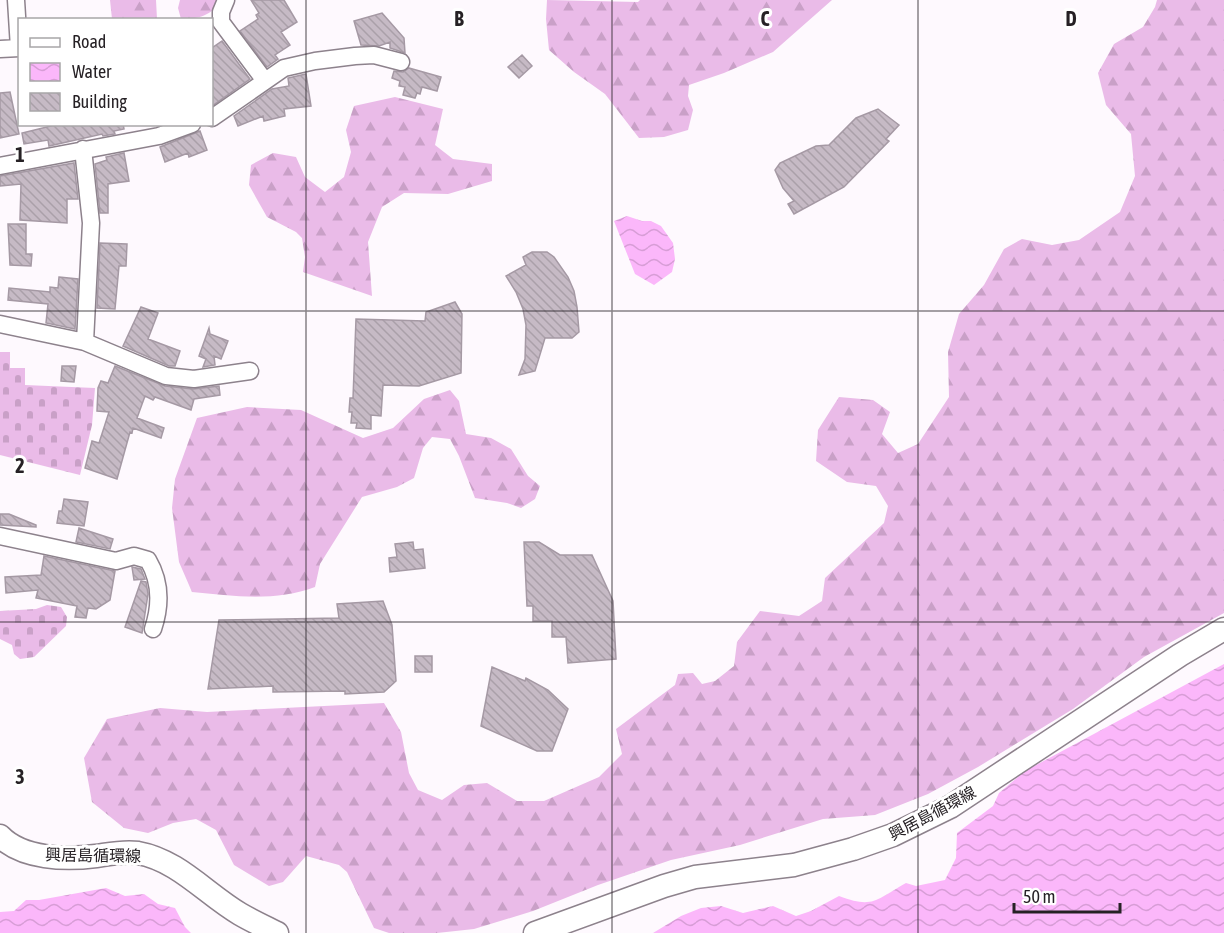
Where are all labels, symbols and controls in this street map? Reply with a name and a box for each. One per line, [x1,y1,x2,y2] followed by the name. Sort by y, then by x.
[454,7,464,30] text: B
[761,7,770,30] text: C
[1065,7,1077,30] text: D
[18,18,213,126] legend
[72,31,106,52] text: Road
[72,61,112,82] text: Water
[72,91,127,112] text: Building
[15,143,25,166] text: 1
[15,454,25,477] text: 2
[15,765,25,788] text: 3
[885,783,979,843] street label: 興居島循環線
[45,845,141,865] street label: 興居島循環線
[1014,876,1120,914] scale bar
[1023,886,1055,907] text: 50 m

